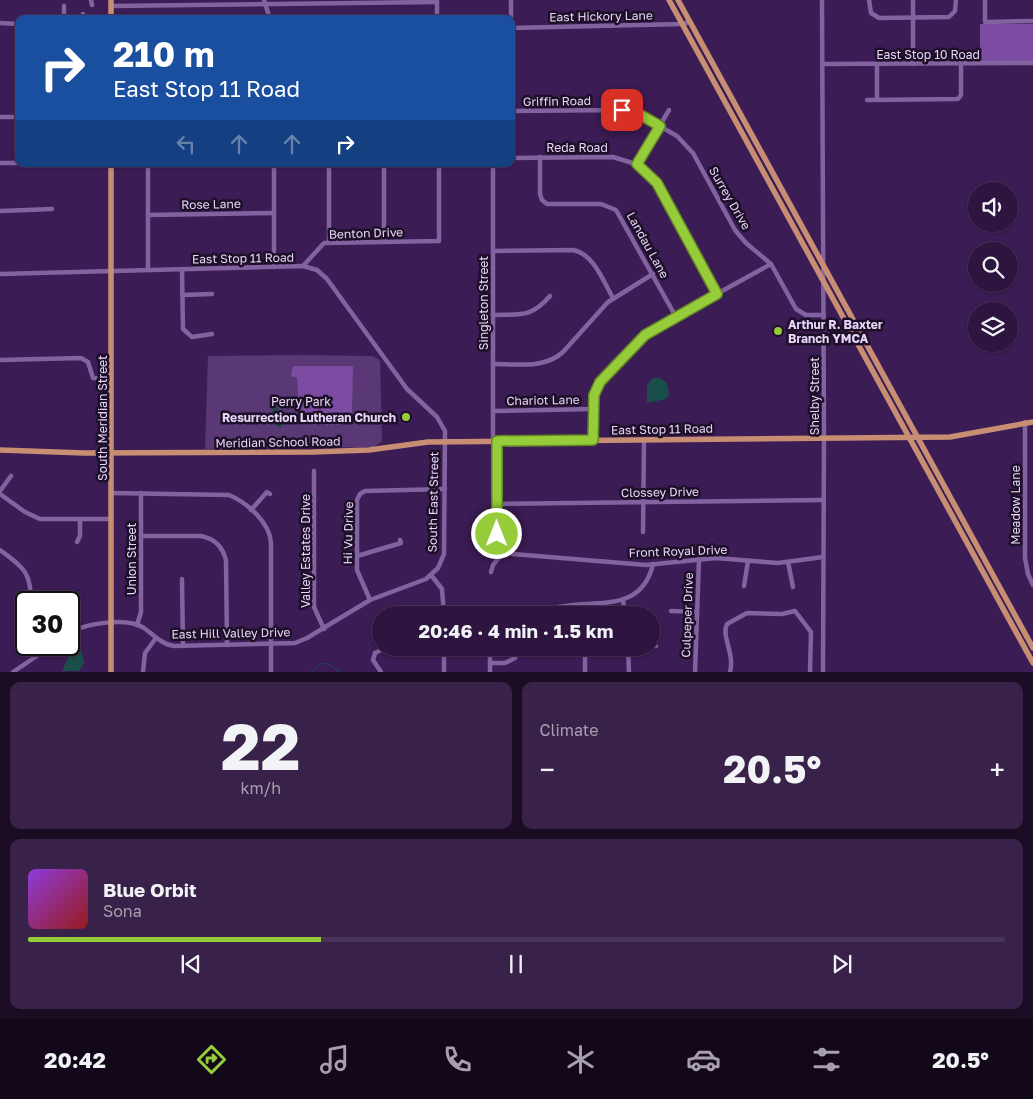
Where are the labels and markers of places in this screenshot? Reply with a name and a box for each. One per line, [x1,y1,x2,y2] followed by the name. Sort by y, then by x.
[601,89,643,131] pin
[788,317,883,346] place label: Arthur R. Baxter Branch YMCA
[772,325,784,337] marker: Arthur R. Baxter Branch YMCA
[222,410,396,425] place label: Resurrection Lutheran Church
[400,411,412,423] marker: Resurrection Lutheran Church

